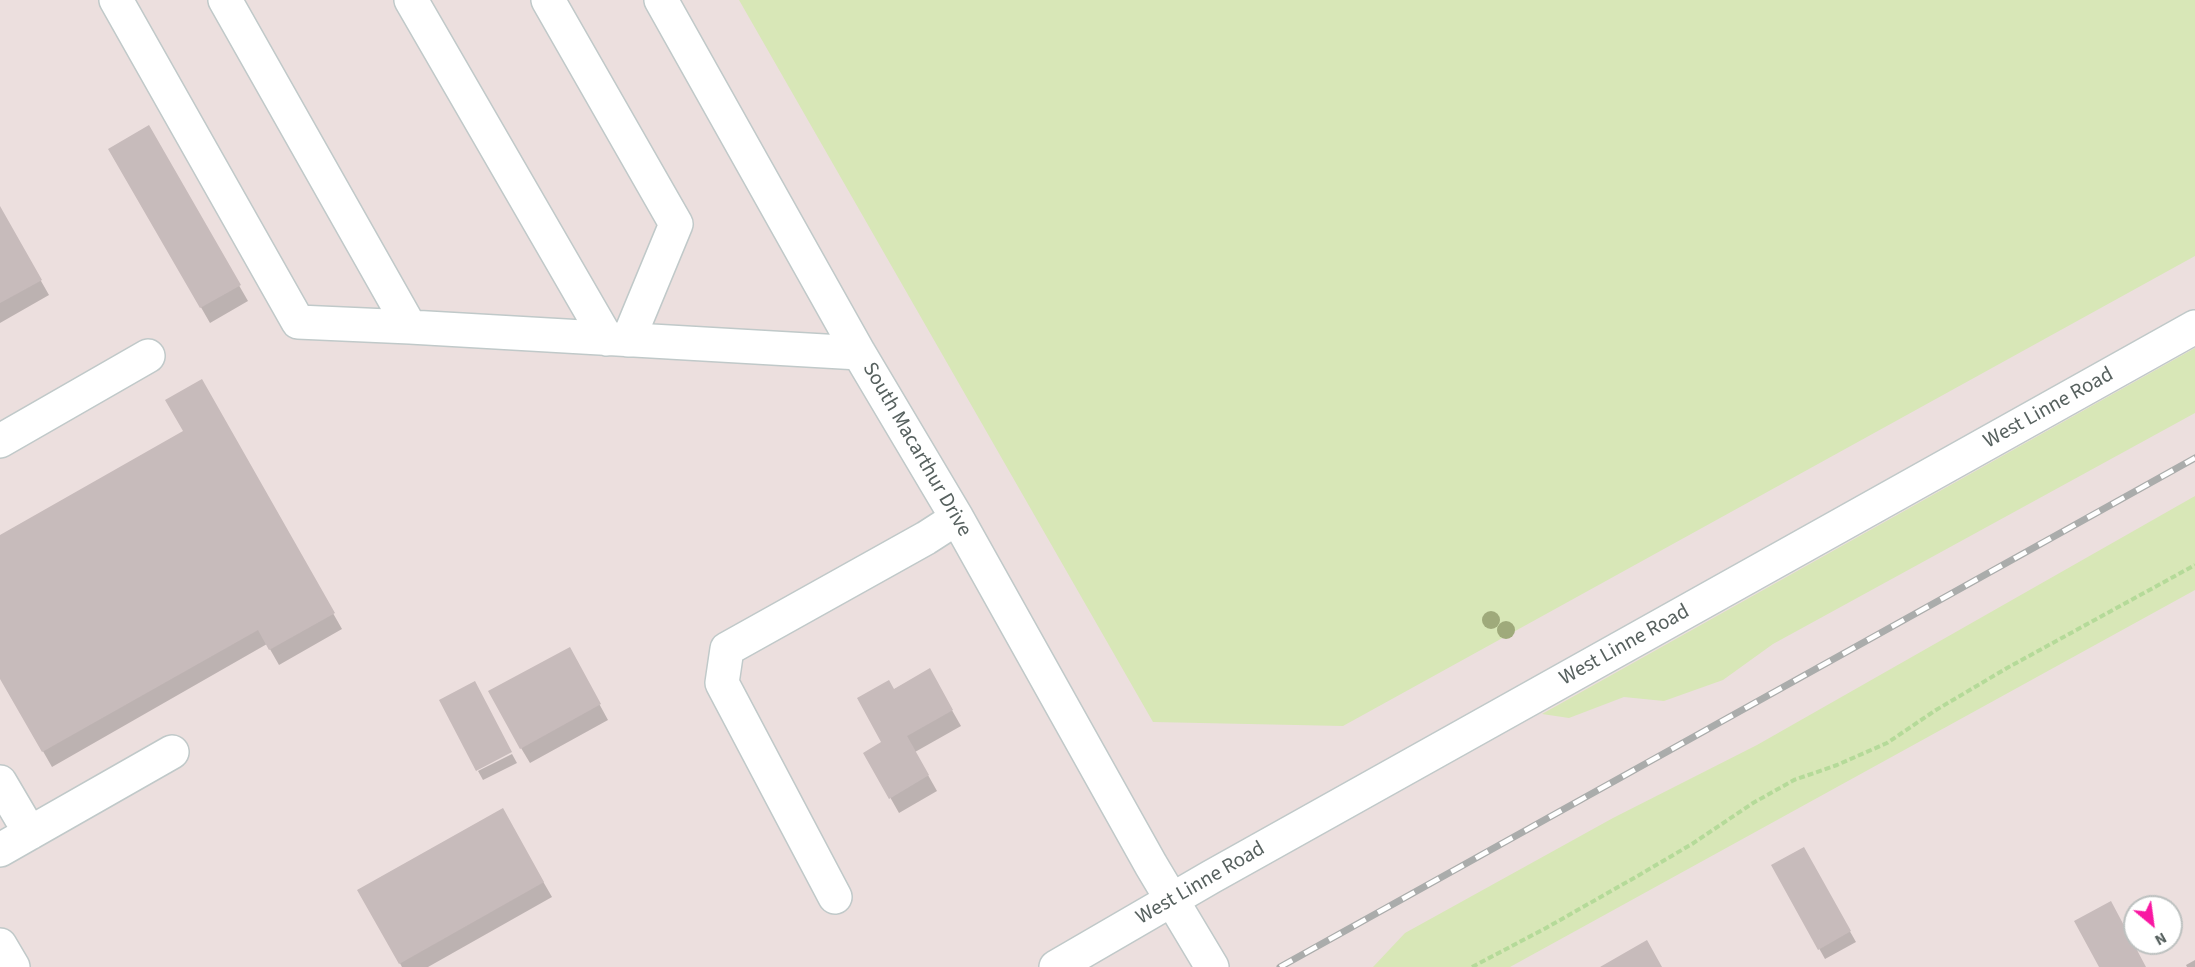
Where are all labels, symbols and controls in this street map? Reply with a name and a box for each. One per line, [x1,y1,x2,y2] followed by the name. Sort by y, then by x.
[856,358,976,542] street label: South Macarthur Drive
[1980,363,2118,455] street label: West Linne Road
[1556,600,1694,692] street label: West Linne Road
[1132,837,1270,931] street label: West Linne Road
[2123,895,2183,955] north arrow
[2151,927,2171,951] text: N

